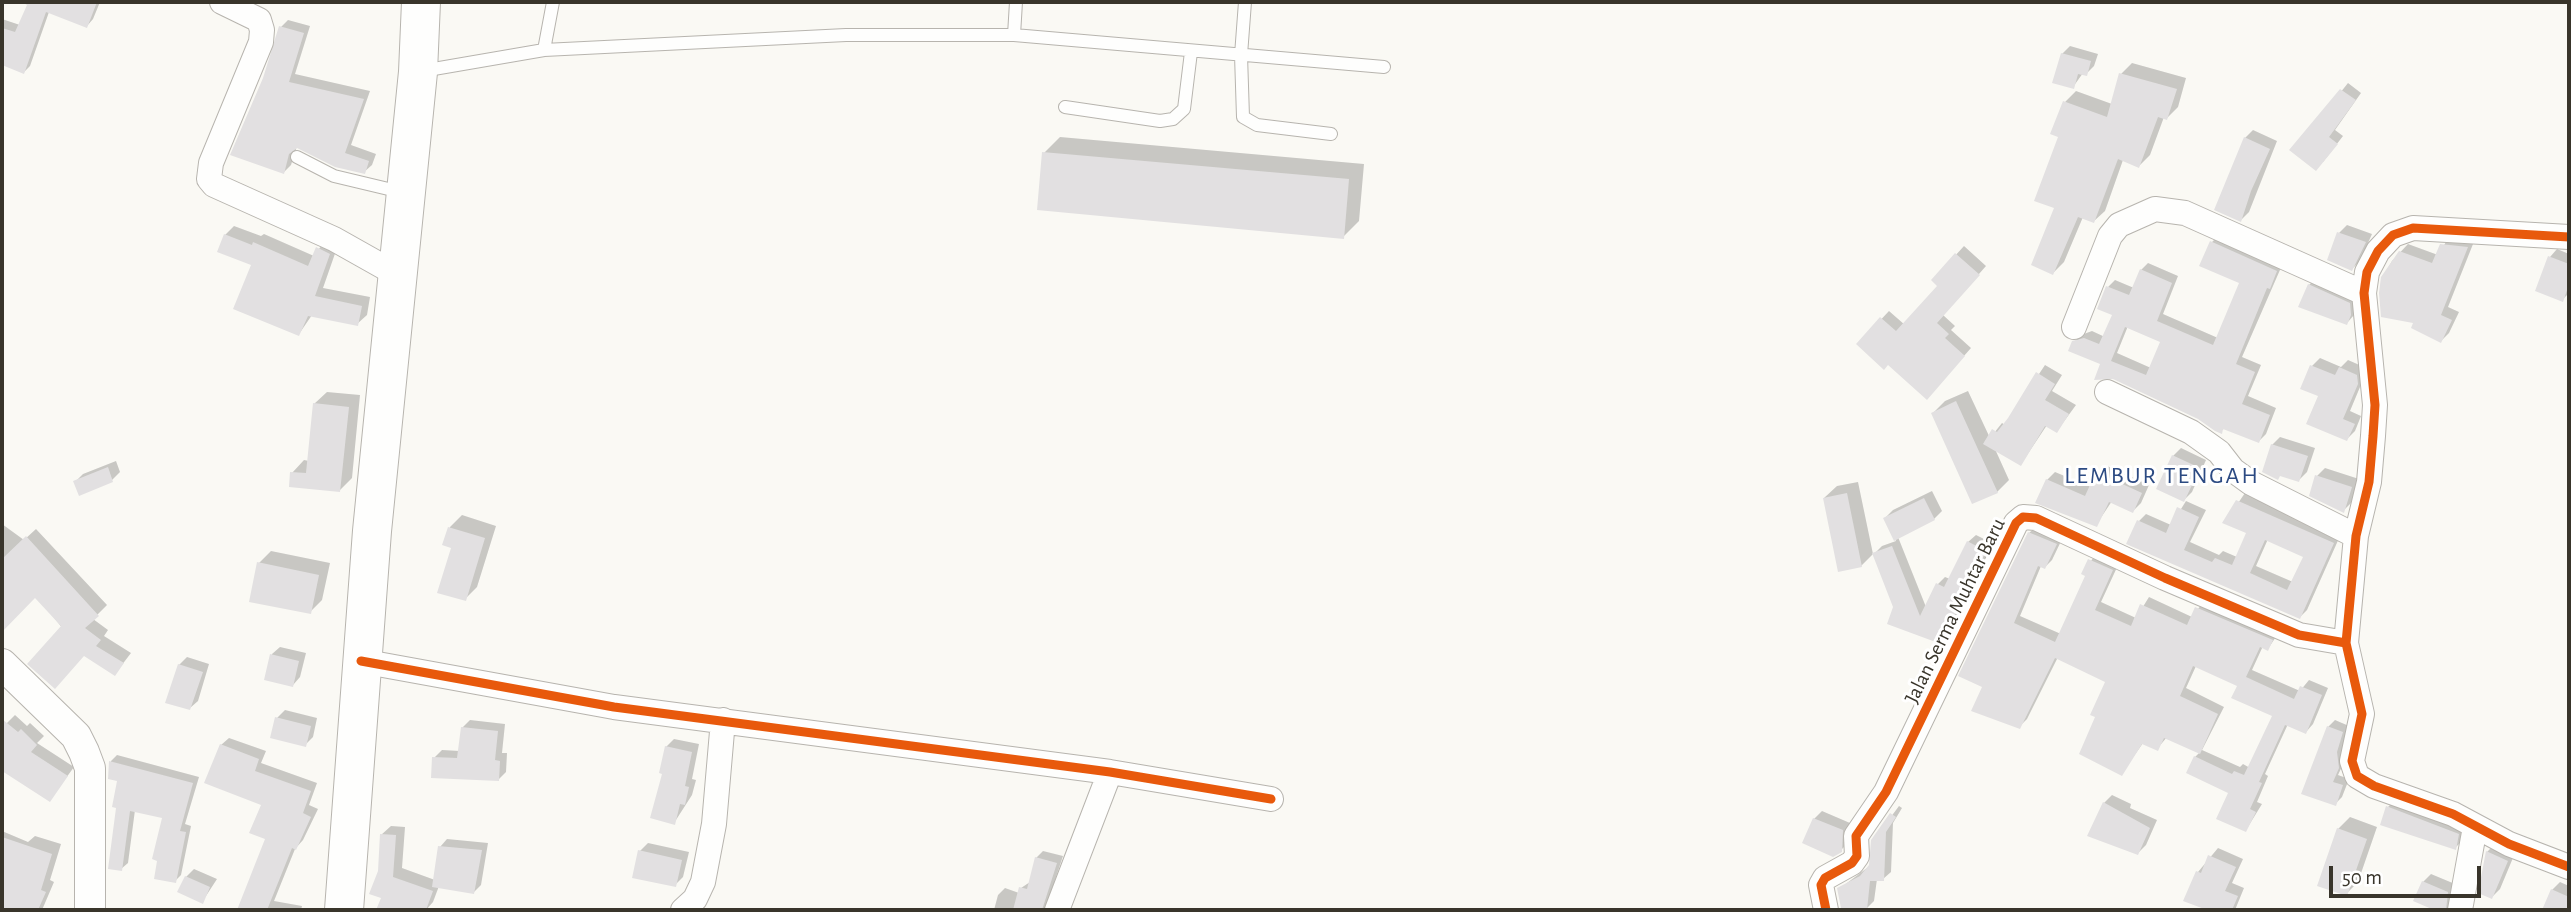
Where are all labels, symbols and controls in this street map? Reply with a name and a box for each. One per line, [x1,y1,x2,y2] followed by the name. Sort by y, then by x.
[2066,462,2258,490] district label: LEMBUR TENGAH
[1899,514,2011,708] street label: Jalan Serma Muhtar Baru
[2333,852,2485,896] scale bar
[2342,867,2382,888] text: 50 m

